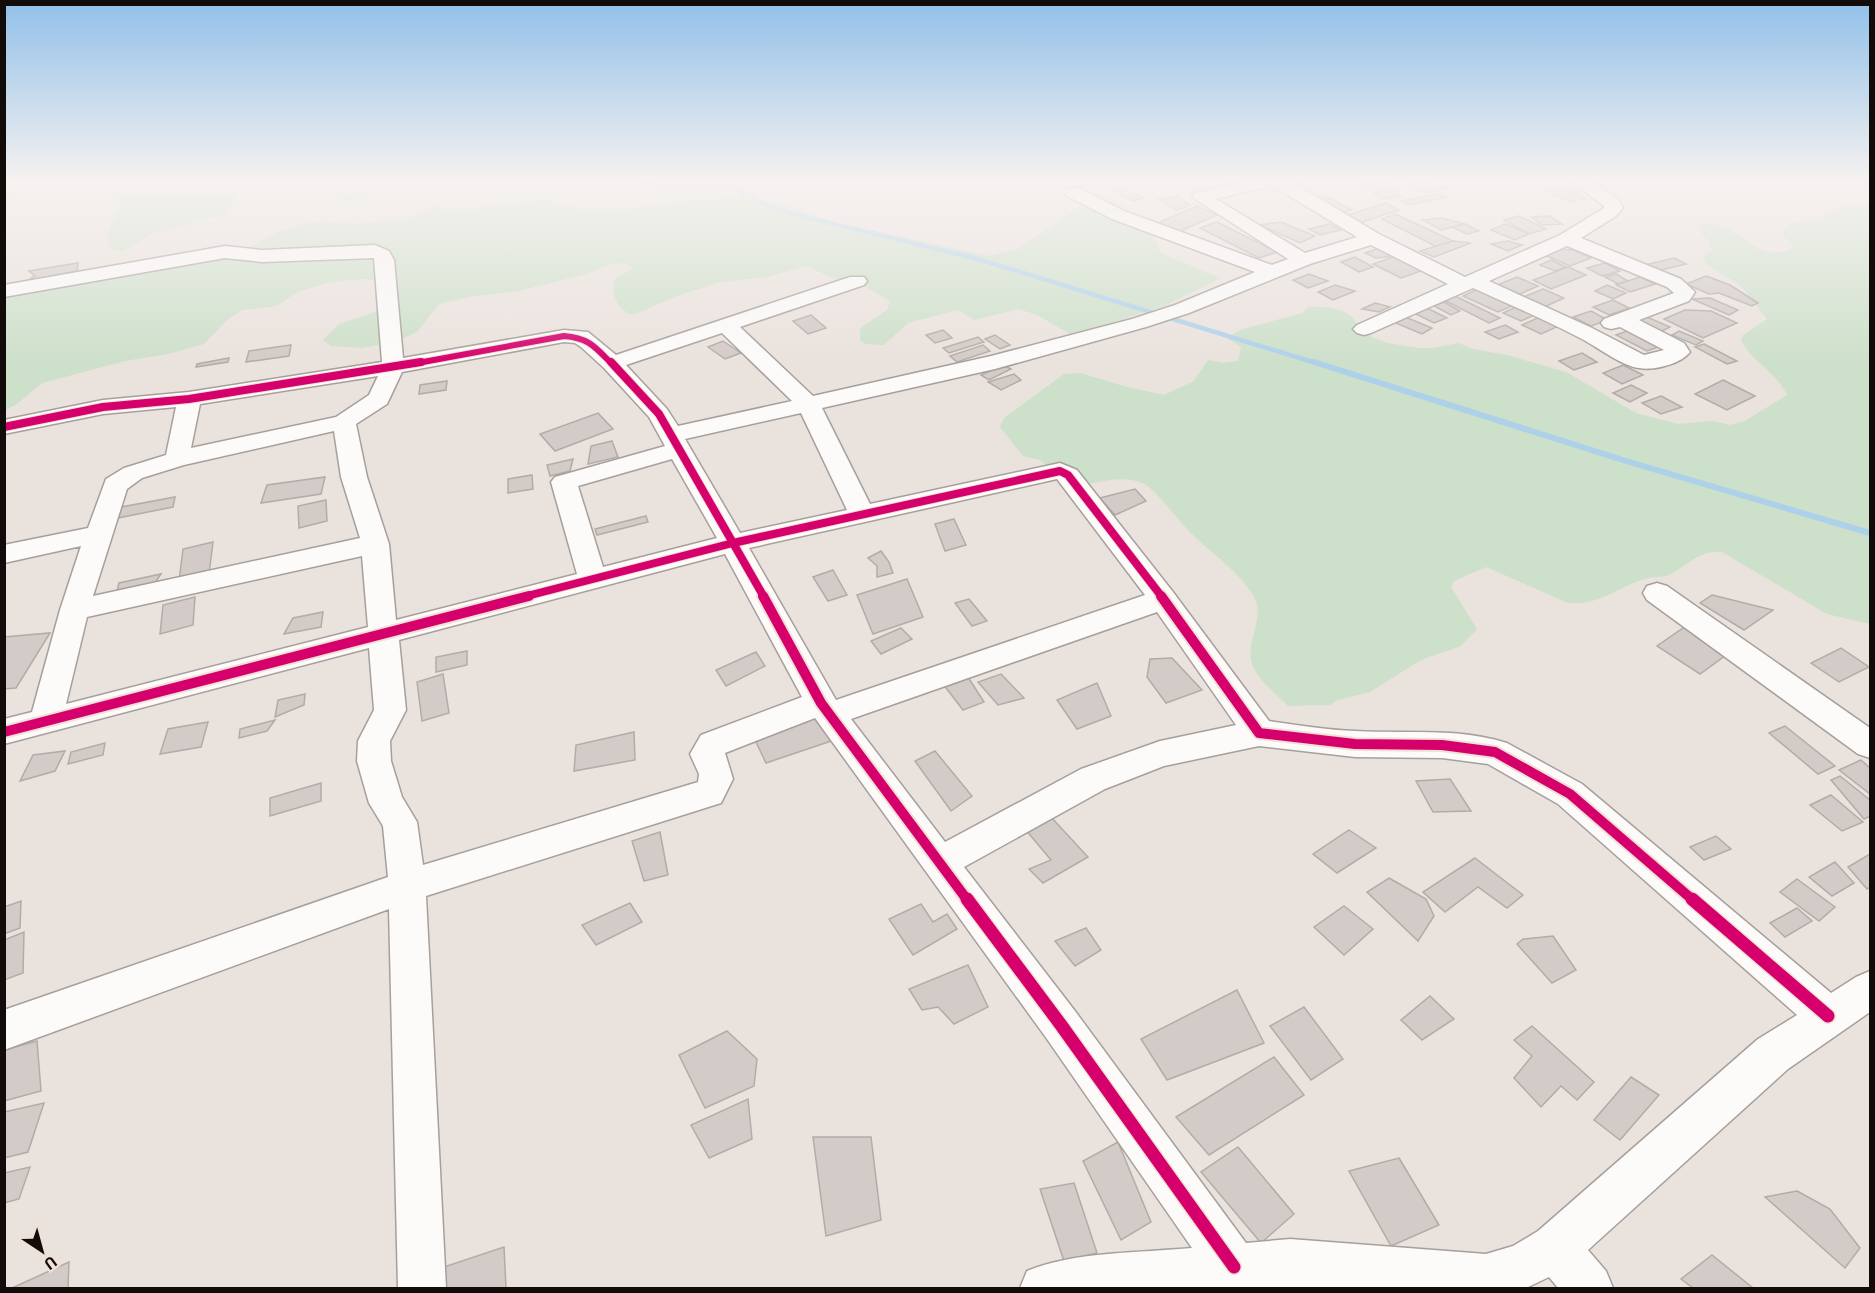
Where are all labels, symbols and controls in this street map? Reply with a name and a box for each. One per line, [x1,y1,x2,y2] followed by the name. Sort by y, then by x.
[12,1221,72,1281] north arrow
[41,1252,60,1274] text: U

